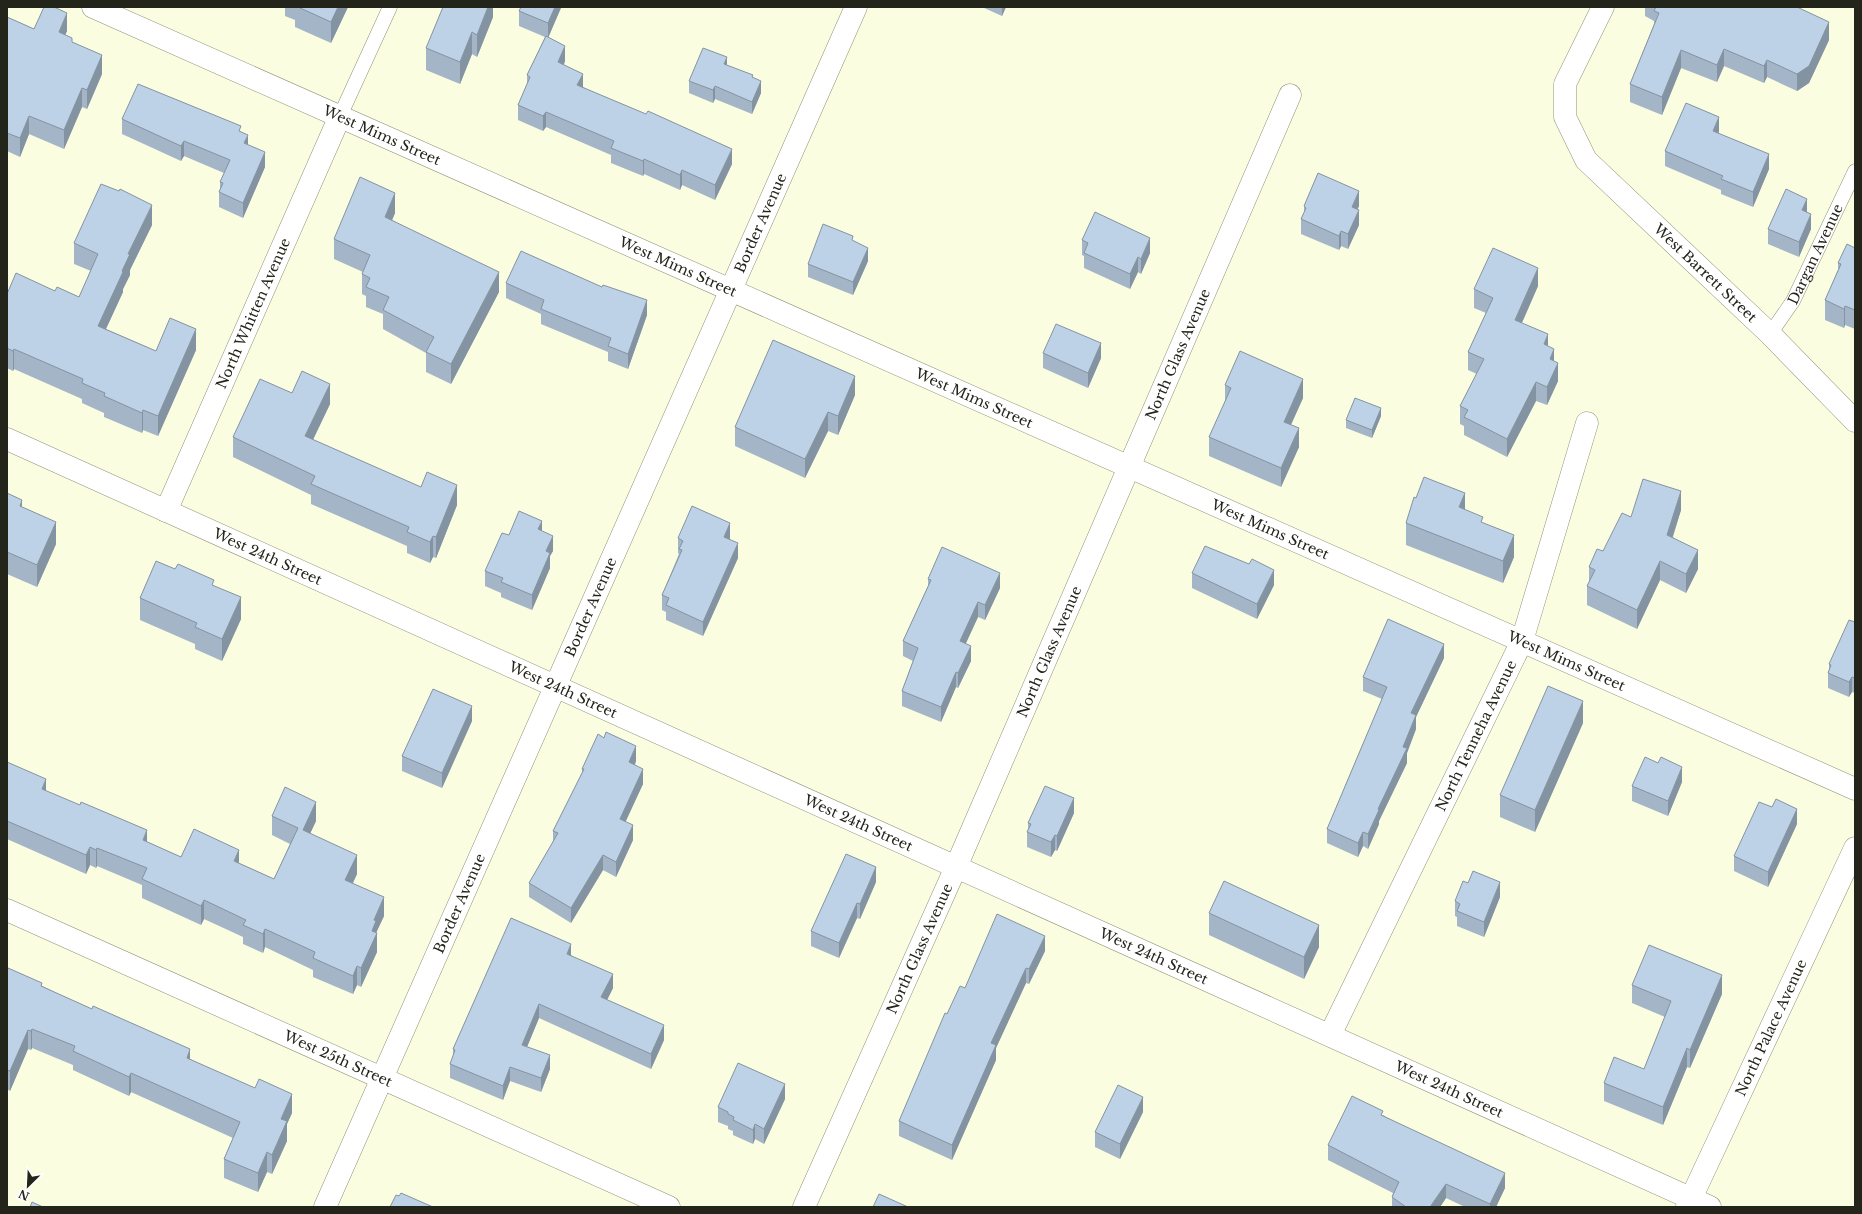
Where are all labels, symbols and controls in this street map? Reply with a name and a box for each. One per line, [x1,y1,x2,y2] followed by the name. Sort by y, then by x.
[319,101,444,169] street label: West Mims Street
[731,170,790,276] street label: Border Avenue
[1784,201,1847,308] street label: Dargan Avenue
[1649,219,1761,327] street label: West Barrett Street
[615,232,740,301] street label: West Mims Street
[212,235,294,391] street label: North Whitten Avenue
[1142,286,1214,423] street label: North Glass Avenue
[912,364,1036,432] street label: West Mims Street
[1208,495,1332,564] street label: West Mims Street
[210,524,325,589] street label: West 24th Street
[561,554,620,660] street label: Border Avenue
[1013,583,1085,720] street label: North Glass Avenue
[1504,627,1629,695] street label: West Mims Street
[505,657,621,722] street label: West 24th Street
[1431,657,1520,814] street label: North Tenneha Avenue
[800,790,916,856] street label: West 24th Street
[429,851,489,956] street label: Border Avenue
[882,881,957,1017] street label: North Glass Avenue
[1096,923,1211,989] street label: West 24th Street
[1731,956,1811,1099] street label: North Palace Avenue
[280,1026,396,1091] street label: West 25th Street
[1391,1057,1507,1122] street label: West 24th Street
[8,1166,48,1206] north arrow
[16,1186,32,1204] text: N

